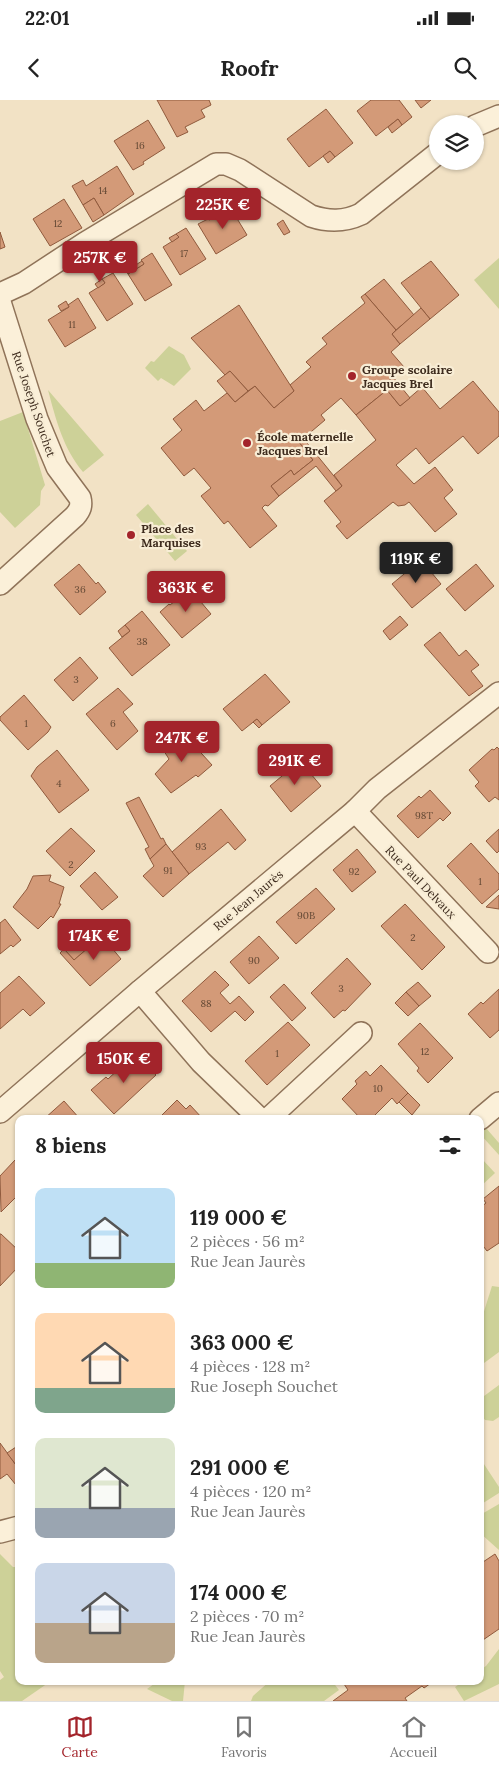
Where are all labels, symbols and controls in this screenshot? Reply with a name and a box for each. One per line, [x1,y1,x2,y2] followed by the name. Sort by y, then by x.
[25,6,70,30] text: 22:01
[20,54,48,82] icon: back
[220,54,279,82] text: Roofr
[451,54,479,82] icon: search
[429,115,484,170] map controls
[429,115,484,170] button: layers
[135,139,145,152] house number: 16
[98,184,108,197] house number: 14
[182,188,264,230] pin: 225K €
[196,194,250,214] text: 225K €
[53,217,63,230] house number: 12
[59,240,141,283] pin: 257K €
[73,247,127,267] text: 257K €
[180,247,189,260] house number: 17
[68,318,76,331] house number: 11
[9,349,59,459] street label: Rue Joseph Souchet
[362,362,453,391] place label: Groupe scolaire Jacques Brel
[346,370,358,382] marker: Groupe scolaire Jacques Brel
[257,429,354,458] place label: École maternelle Jacques Brel
[241,437,253,449] marker: École maternelle Jacques Brel
[141,521,201,550] place label: Place des Marquises
[125,529,137,541] marker: Place des Marquises
[375,542,457,584] pin: 119K €
[391,548,441,568] text: 119K €
[145,570,227,613] pin: 363K €
[158,577,214,597] text: 363K €
[74,583,86,596] house number: 36
[136,635,148,648] house number: 38
[73,673,79,686] house number: 3
[24,717,28,730] house number: 1
[110,717,116,730] house number: 6
[141,720,223,763] pin: 247K €
[155,727,209,747] text: 247K €
[254,744,336,786] pin: 291K €
[269,750,321,770] text: 291K €
[56,777,62,790] house number: 4
[415,809,433,822] house number: 98T
[195,840,207,853] house number: 93
[382,842,460,922] street label: Rue Paul Delvaux
[68,858,74,871] house number: 2
[163,864,173,877] house number: 91
[348,865,360,878] house number: 92
[210,866,286,934] street label: Rue Jean Jaurès
[478,875,482,888] house number: 1
[297,909,315,922] house number: 90B
[53,918,135,961] pin: 174K €
[69,925,120,945] text: 174K €
[410,931,416,944] house number: 2
[248,954,260,967] house number: 90
[338,982,344,995] house number: 3
[200,997,212,1010] house number: 88
[83,1042,165,1084] pin: 150K €
[420,1045,430,1058] house number: 12
[275,1047,279,1060] house number: 1
[97,1048,151,1068] text: 150K €
[373,1082,383,1095] house number: 10
[436,1131,464,1159] icon: filters
[35,1132,106,1159] text: 8 biens
[190,1204,287,1231] text: 119 000 €
[75,1208,135,1268] icon: home
[190,1231,305,1251] text: 2 pièces · 56 m²
[190,1251,305,1271] text: Rue Jean Jaurès
[190,1329,294,1356] text: 363 000 €
[75,1333,135,1393] icon: home
[190,1356,311,1376] text: 4 pièces · 128 m²
[190,1376,338,1396] text: Rue Joseph Souchet
[190,1454,290,1481] text: 291 000 €
[75,1458,135,1518] icon: home
[190,1481,311,1501] text: 4 pièces · 120 m²
[190,1501,305,1521] text: Rue Jean Jaurès
[190,1579,288,1606] text: 174 000 €
[75,1583,135,1643] icon: home
[190,1606,304,1626] text: 2 pièces · 70 m²
[190,1626,305,1646] text: Rue Jean Jaurès
[62,1713,98,1761] tab: Carte
[221,1713,267,1761] tab: Favoris
[390,1713,437,1761] tab: Accueil

